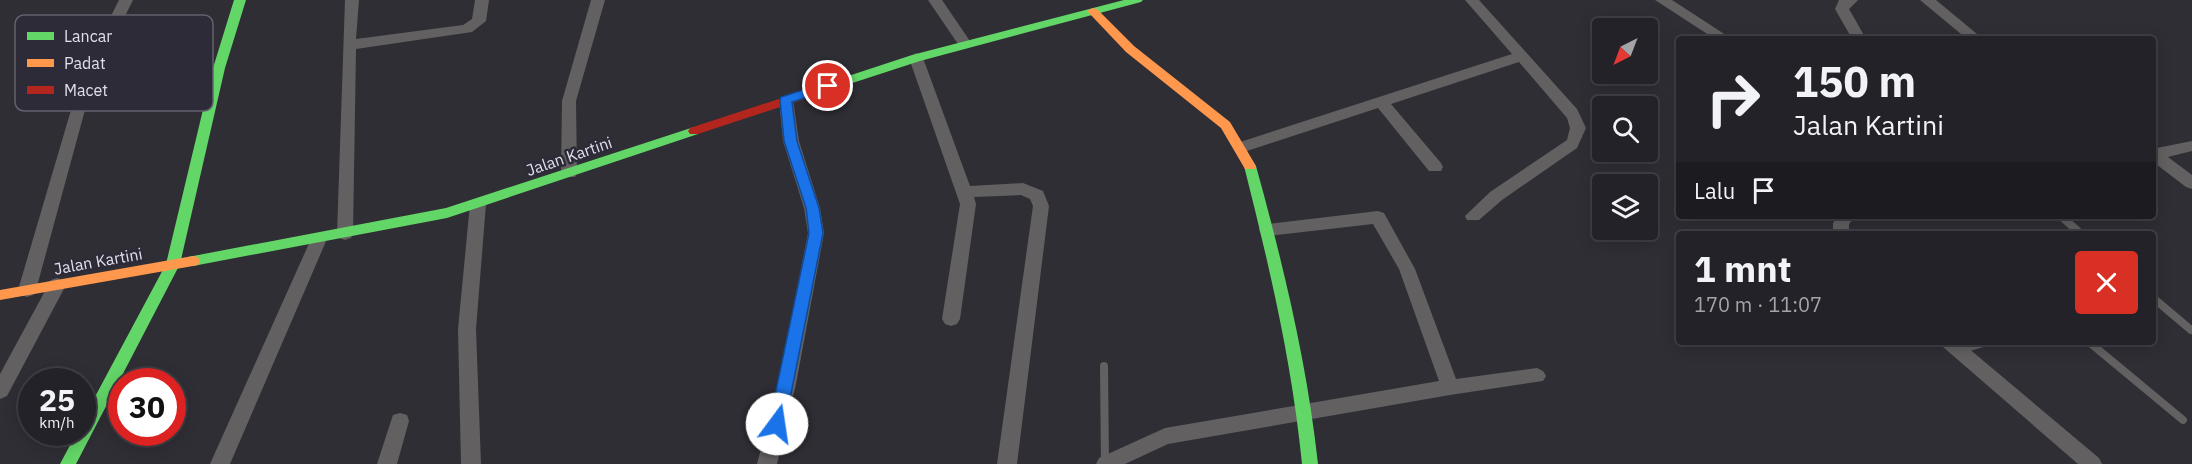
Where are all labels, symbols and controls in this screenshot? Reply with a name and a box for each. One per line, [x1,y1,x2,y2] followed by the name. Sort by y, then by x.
[15,15,213,111] legend
[1592,18,1658,84] north arrow
[1592,18,1658,240] map controls
[64,26,112,46] text: Lancar
[64,53,106,73] text: Padat
[1793,54,1916,109] text: 150 m
[802,60,853,111] pin
[1694,60,1772,138] icon: right
[811,69,844,102] icon: arrive
[64,80,108,100] text: Macet
[1592,96,1658,162] button: search
[1793,107,1944,142] text: Jalan Kartini
[523,132,615,180] street label: Jalan Kartini
[1592,174,1658,240] button: layers
[1747,174,1780,207] icon: arrive
[1694,176,1735,205] text: Lalu
[52,243,144,279] street label: Jalan Kartini
[1694,245,1792,292] text: 1 mnt
[2075,251,2138,314] button: close
[1694,291,1822,318] text: 170 m · 11:07
[108,368,186,446] speed limit sign: 30
[39,380,75,419] text: 25
[745,392,809,456] position arrow
[39,413,75,432] text: km/h

